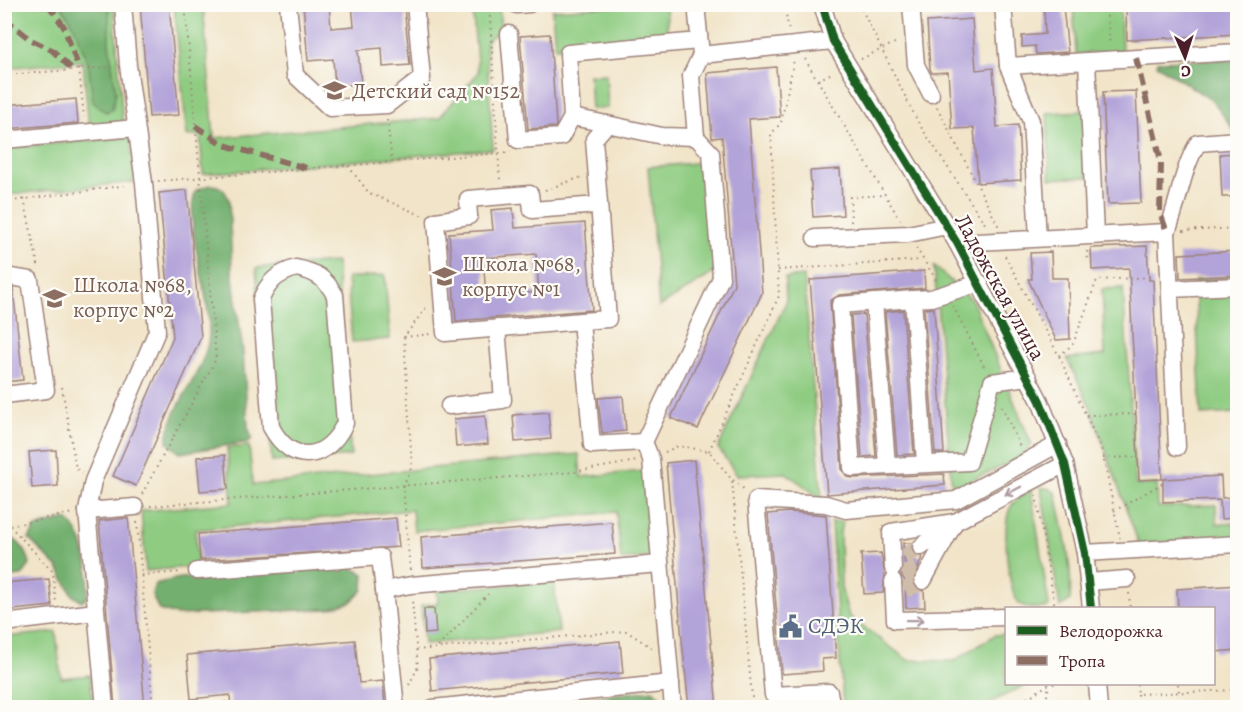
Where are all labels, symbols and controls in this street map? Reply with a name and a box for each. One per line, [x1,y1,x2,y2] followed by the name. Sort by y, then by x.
[1155,27,1215,87] north arrow
[1180,60,1191,82] text: С
[352,76,520,106] place label: Детский сад №152
[321,78,347,104] school or university icon: Детский сад №152
[947,208,1053,366] street label: Ладожская улица
[462,249,581,304] place label: Школа №68, корпус №1
[431,264,457,290] school or university icon: Школа №68, корпус №1
[73,270,192,325] place label: Школа №68, корпус №2
[42,285,68,311] school or university icon: Школа №68, корпус №2
[1004,486,1022,497] one-way arrow
[1005,607,1215,685] legend
[808,611,863,641] place label: СДЭК
[777,613,803,639] public building icon: СДЭК
[904,614,924,625] one-way arrow
[1059,619,1164,643] text: Велодорожка
[1059,649,1106,673] text: Тропа

